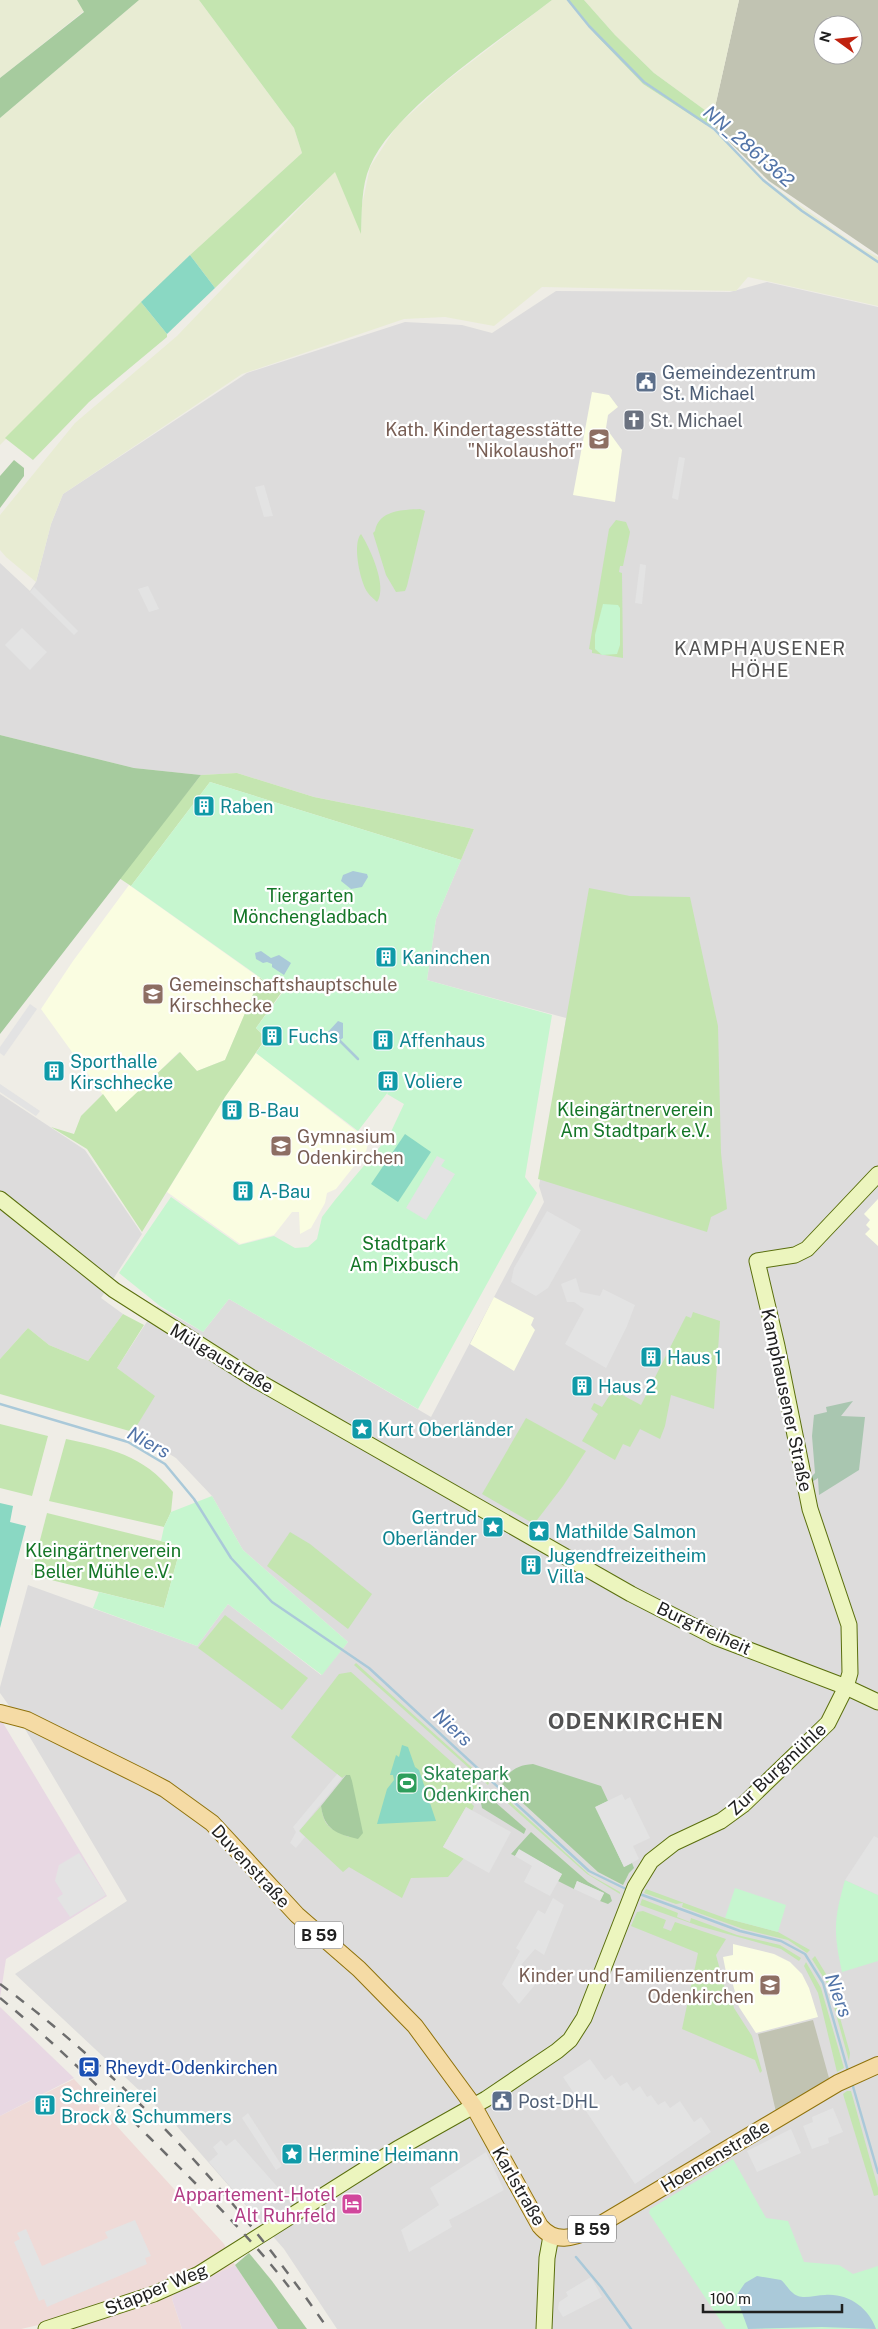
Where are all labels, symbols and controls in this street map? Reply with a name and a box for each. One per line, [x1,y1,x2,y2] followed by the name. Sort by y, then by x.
[813,15,863,65] north arrow
[816,29,835,44] text: N
[699,101,799,191] water label: NN_2861362
[662,362,816,404] place label: Gemeindezentrum St. Michael
[634,370,658,394] public building icon: Gemeindezentrum St. Michael
[622,408,646,432] church icon: St. Michael
[650,410,743,431] place label: St. Michael
[385,419,583,461] place label: Kath. Kindertagesstätte "Nikolaushof"
[587,427,611,451] school or university icon: Kath. Kindertagesstätte "Nikolaushof"
[674,637,846,681] district label: KAMPHAUSENER HÖHE
[192,794,216,818] building icon: Raben
[220,796,273,817] place label: Raben
[233,885,388,927] park label: Tiergarten Mönchengladbach
[374,945,398,969] building icon: Kaninchen
[402,947,490,968] place label: Kaninchen
[169,974,398,1016] place label: Gemeinschaftshauptschule Kirschhecke
[141,982,165,1006] school or university icon: Gemeinschaftshauptschule Kirschhecke
[260,1024,284,1048] building icon: Fuchs
[288,1026,338,1047] place label: Fuchs
[371,1028,395,1052] building icon: Affenhaus
[399,1030,485,1051] place label: Affenhaus
[70,1051,173,1093] place label: Sporthalle Kirschhecke
[42,1059,66,1083] building icon: Sporthalle Kirschhecke
[376,1069,400,1093] building icon: Voliere
[404,1071,463,1092] place label: Voliere
[220,1098,244,1122] building icon: B-Bau
[557,1099,713,1141] park label: Kleingärtnerverein Am Stadtpark e.V.
[248,1100,299,1121] place label: B-Bau
[297,1126,404,1168] place label: Gymnasium Odenkirchen
[269,1134,293,1158] school or university icon: Gymnasium Odenkirchen
[231,1179,255,1203] building icon: A-Bau
[259,1181,311,1202] place label: A-Bau
[349,1233,459,1275] park label: Stadtpark Am Pixbusch
[757,1307,817,1493] street label: Kamphausener Straße
[166,1319,278,1397] street label: Mülgaustraße
[639,1345,663,1369] building icon: Haus 1
[667,1347,722,1368] place label: Haus 1
[570,1374,594,1398] building icon: Haus 2
[598,1376,656,1397] place label: Haus 2
[350,1417,374,1441] place icon: Kurt Oberländer
[378,1419,513,1440] place label: Kurt Oberländer
[124,1421,174,1463] water label: Niers
[382,1507,477,1549] place label: Gertrud Oberländer
[481,1515,505,1539] place icon: Gertrud Oberländer
[527,1519,551,1543] place icon: Mathilde Salmon
[555,1521,696,1542] place label: Mathilde Salmon
[25,1540,181,1582] park label: Kleingärtnerverein Beller Mühle e.V.
[547,1545,706,1587] place label: Jugendfreizeitheim Villa
[519,1553,543,1577] building icon: Jugendfreizeitheim Villa
[654,1597,754,1659] street label: Burgfreiheit
[429,1704,477,1750] water label: Niers
[548,1708,724,1734] district label: ODENKIRCHEN
[724,1718,830,1820] street label: Zur Burgmühle
[423,1763,530,1805] place label: Skatepark Odenkirchen
[395,1771,419,1795] sports icon: Skatepark Odenkirchen
[207,1820,295,1912] street label: Duvenstraße
[295,1922,343,1948] road number: B 59
[518,1965,754,2007] place label: Kinder und Familienzentrum Odenkirchen
[821,1970,857,2020] water label: Niers
[758,1973,782,1997] school or university icon: Kinder und Familienzentrum Odenkirchen
[77,2055,101,2079] station icon: Rheydt-Odenkirchen
[105,2057,278,2078] place label: Rheydt-Odenkirchen
[61,2085,232,2127] place label: Schreinerei Brock & Schummers
[490,2089,514,2113] public building icon: Post-DHL
[518,2091,598,2112] place label: Post-DHL
[33,2093,57,2117] building icon: Schreinerei Brock & Schummers
[657,2115,773,2197] street label: Hoemenstraße
[280,2142,304,2166] place icon: Hermine Heimann
[488,2143,550,2229] street label: Karlstraße
[308,2144,459,2165] place label: Hermine Heimann
[173,2184,336,2226] place label: Appartement-Hotel Alt Ruhrfeld
[340,2192,364,2216] hotel icon: Appartement-Hotel Alt Ruhrfeld
[568,2216,616,2242] road number: B 59
[102,2259,210,2319] street label: Stapper Weg
[703,2282,842,2314] scale bar
[710,2290,751,2307] text: 100 m

